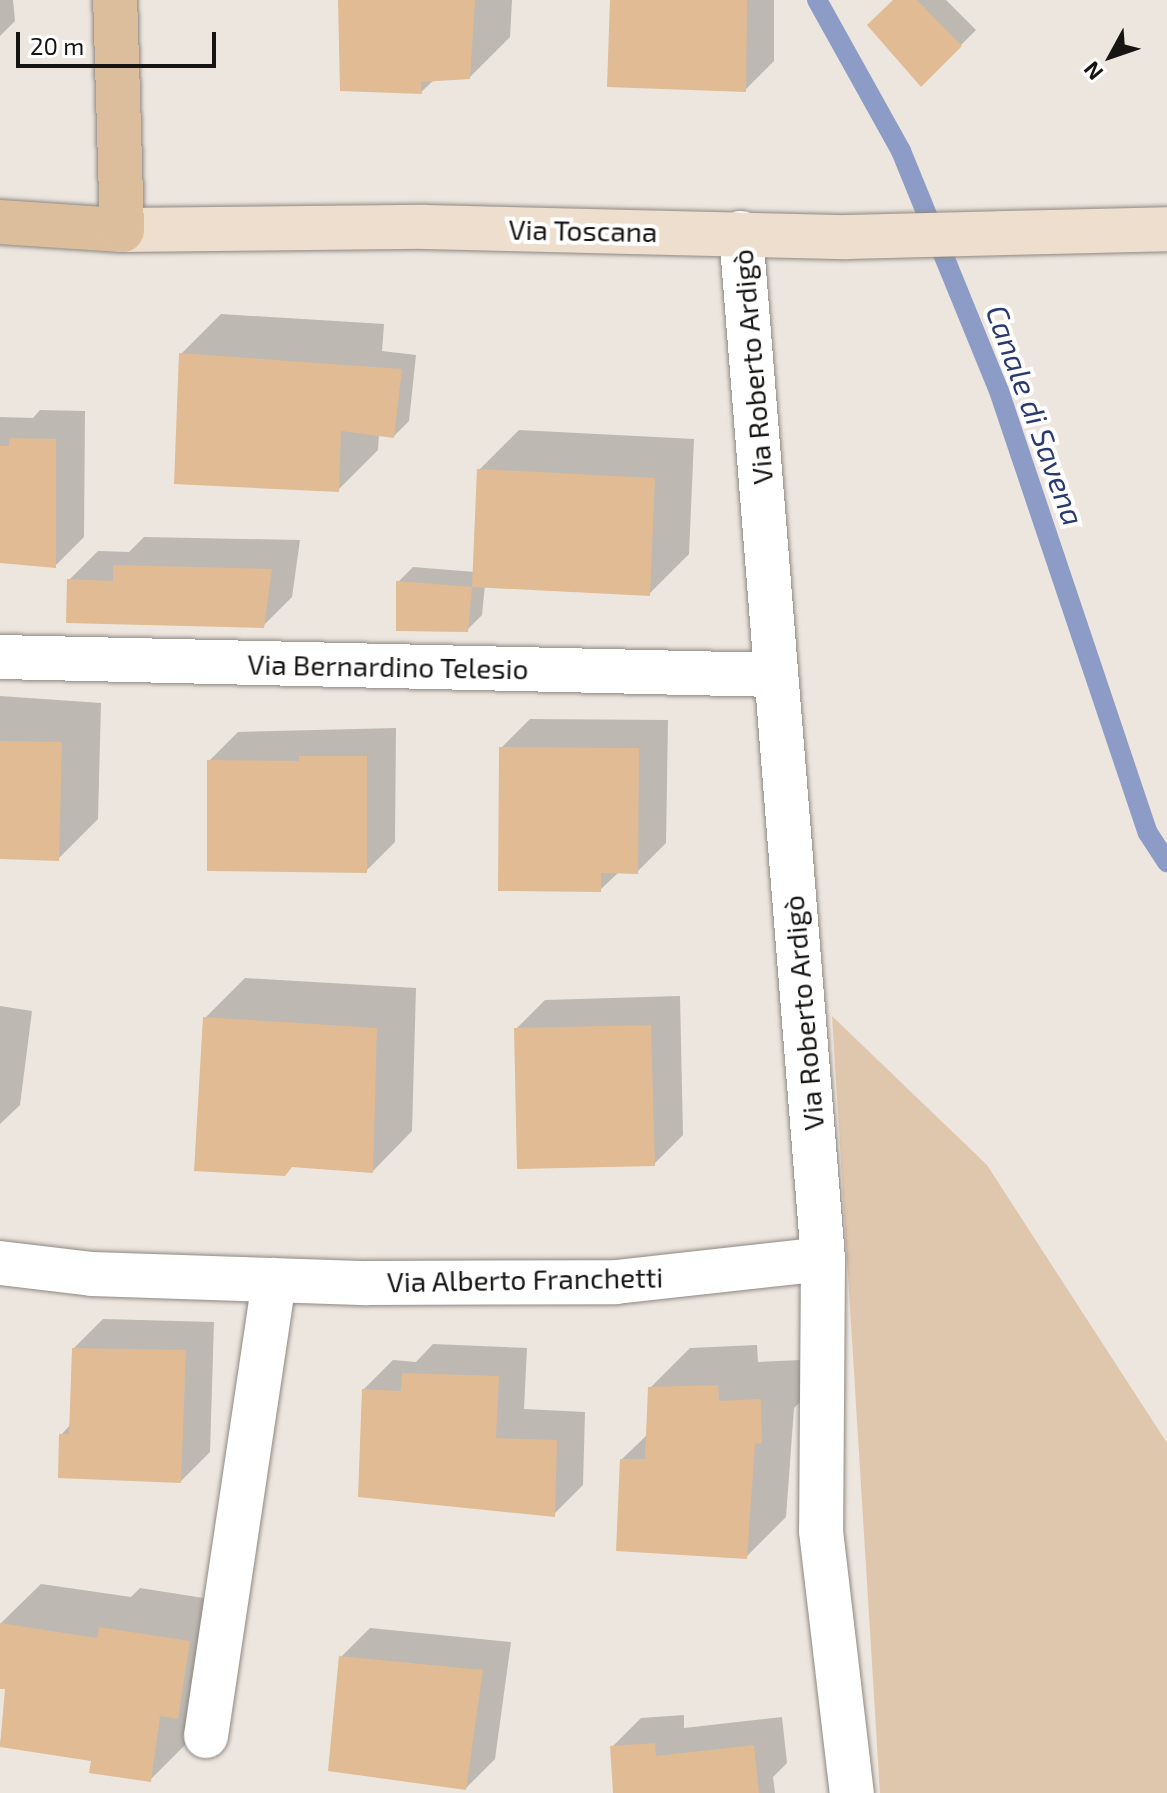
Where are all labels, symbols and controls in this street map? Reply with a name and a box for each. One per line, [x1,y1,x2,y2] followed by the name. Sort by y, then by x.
[20,16,220,66] scale bar
[1071,16,1151,96] north arrow
[30,31,84,60] text: 20 m
[1078,57,1108,86] text: N
[508,212,658,248] street label: Via Toscana
[725,248,779,486] street label: Via Roberto Ardigò
[979,300,1093,530] water label: Canale di Savena
[247,647,529,685] street label: Via Bernardino Telesio
[776,894,830,1132] street label: Via Roberto Ardigò
[386,1260,664,1298] street label: Via Alberto Franchetti

